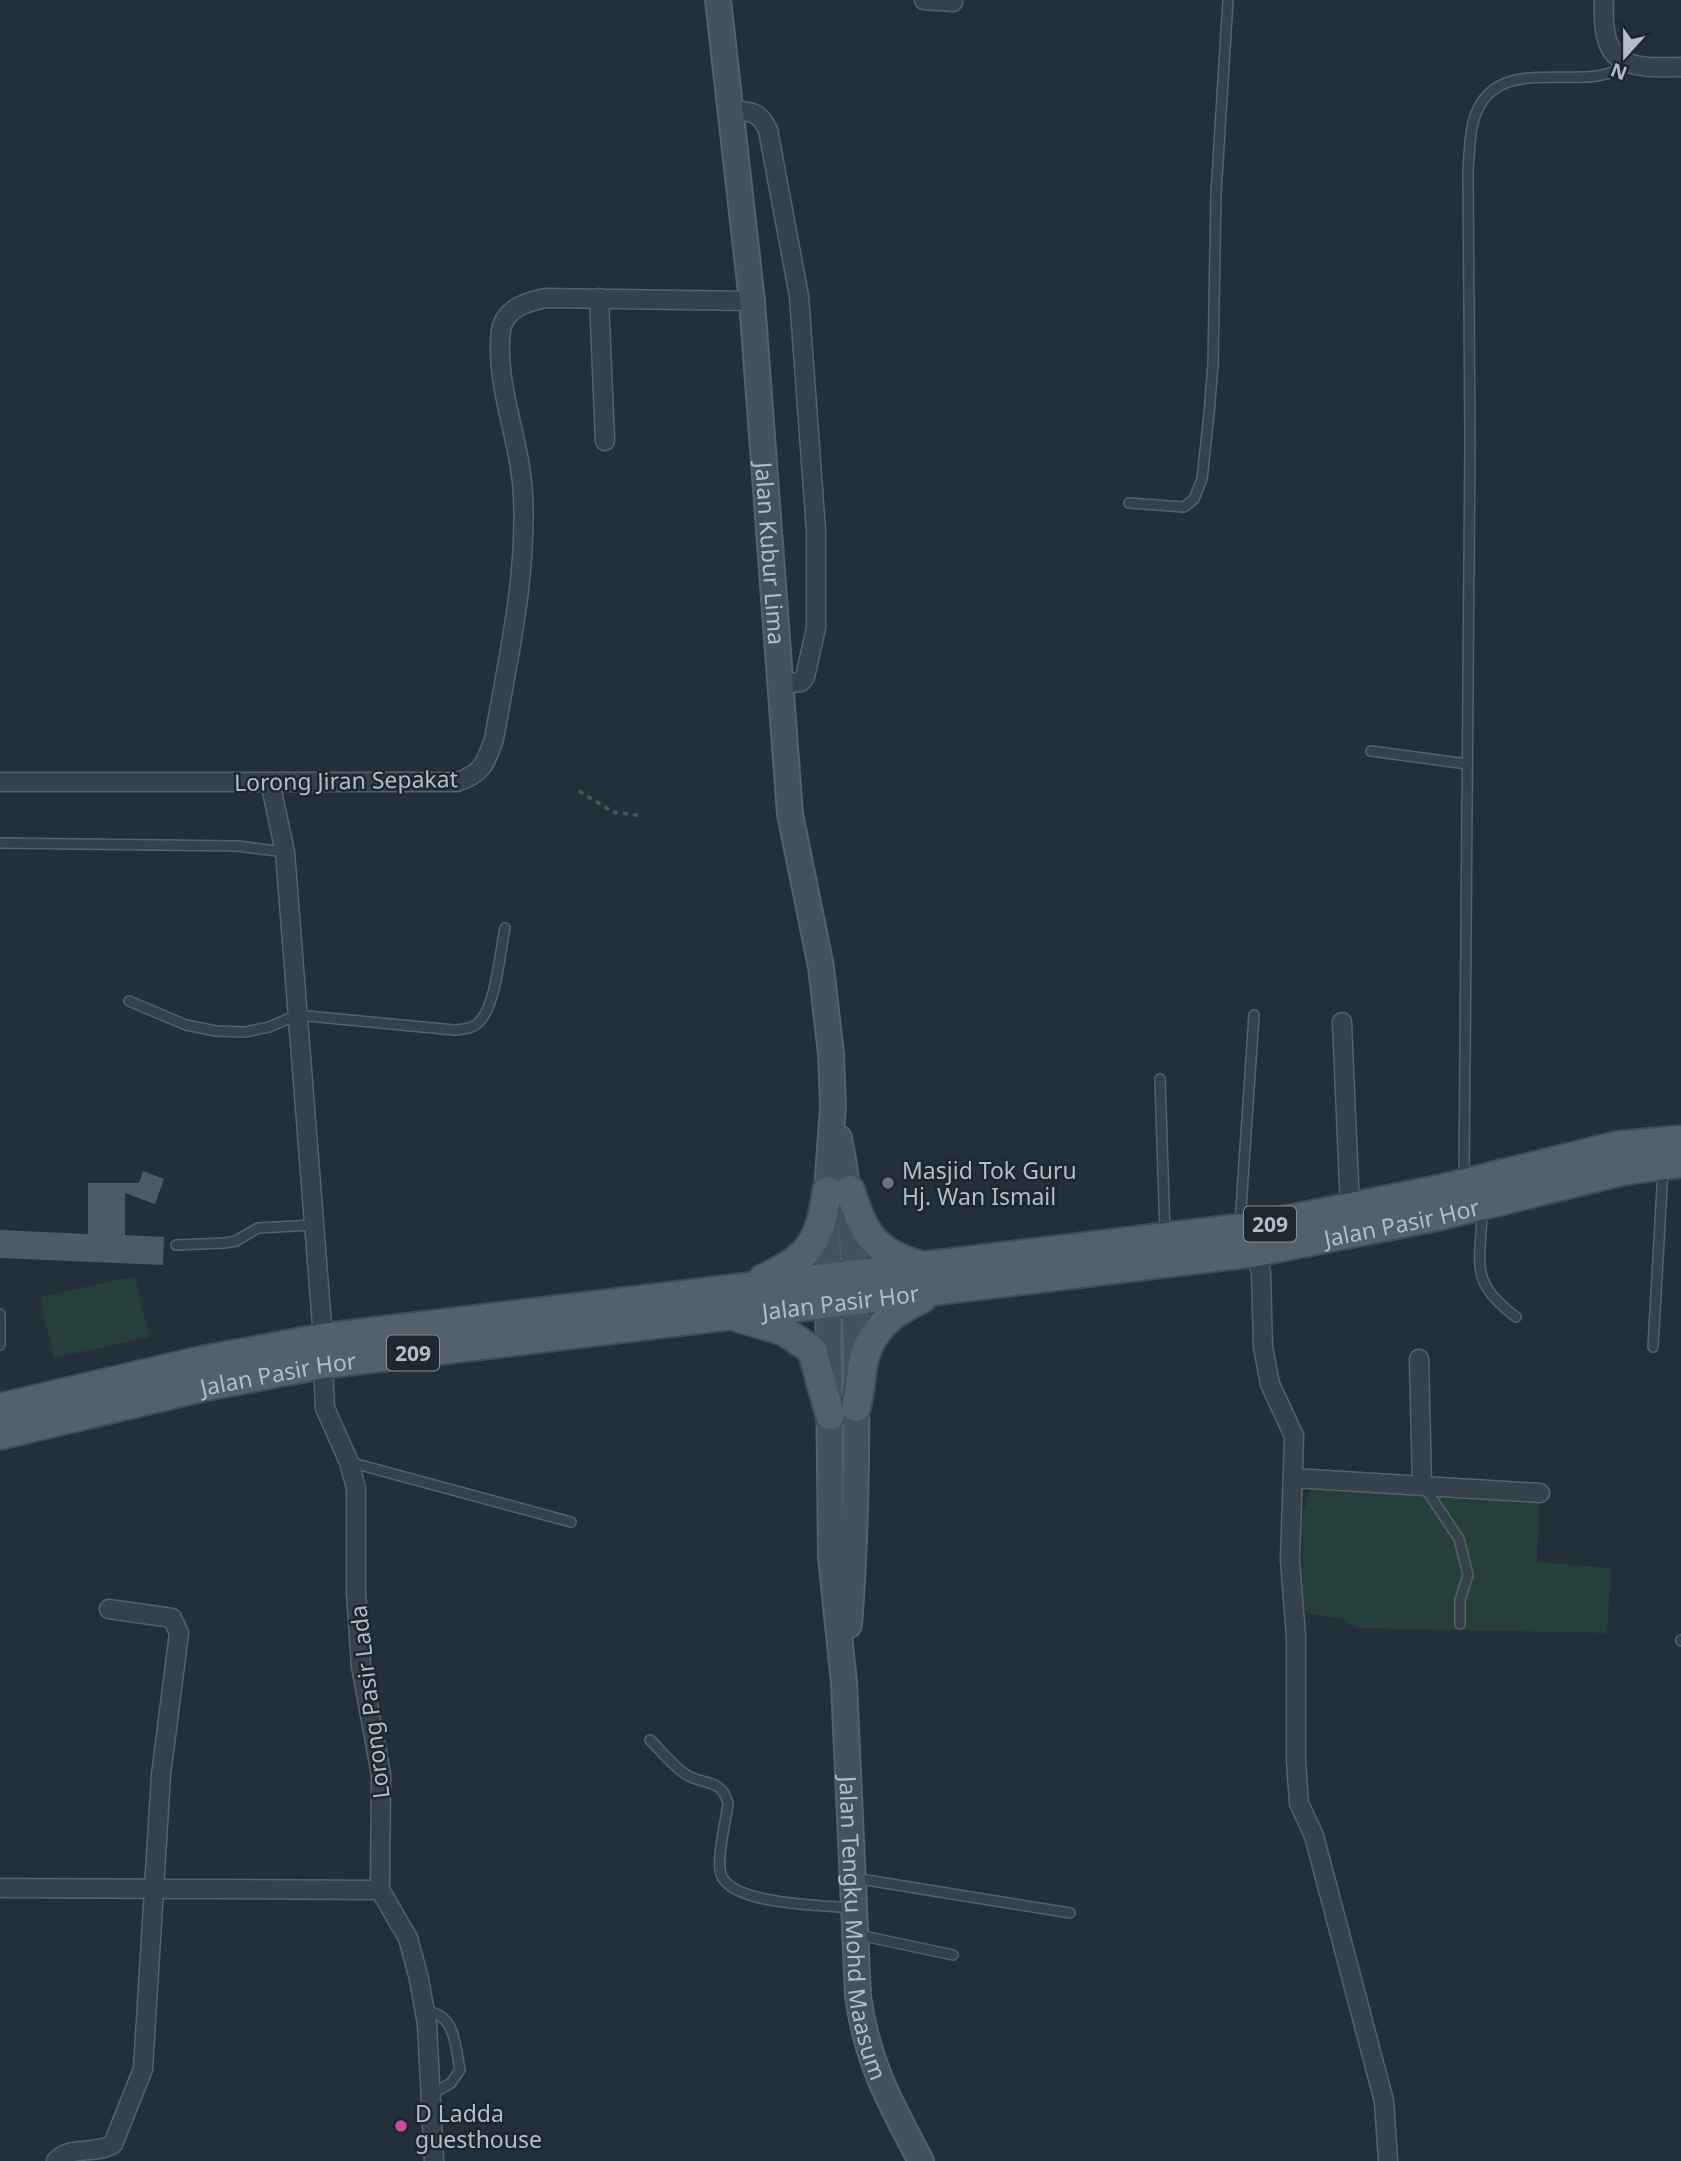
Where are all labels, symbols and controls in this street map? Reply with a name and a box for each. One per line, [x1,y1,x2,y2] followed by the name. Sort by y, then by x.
[1590,21,1660,91] north arrow
[1607,57,1631,87] text: N
[748,459,793,646] street label: Jalan Kubur Lima
[234,762,458,798] street label: Lorong Jiran Sepakat
[902,1154,1077,1212] place label: Masjid Tok Guru Hj. Wan Ismail
[880,1175,896,1191] marker: Masjid Tok Guru Hj. Wan Ismail
[1319,1190,1483,1255] street label: Jalan Pasir Hor
[1244,1206,1296,1242] road number: 209
[758,1277,921,1327] street label: Jalan Pasir Hor
[387,1336,439,1370] road number: 209
[195,1344,358,1404] street label: Jalan Pasir Hor
[341,1604,397,1800] street label: Lorong Pasir Lada
[832,1773,895,2084] street label: Jalan Tengku Mohd Maasum
[415,2097,542,2155] place label: D Ladda guesthouse
[393,2118,409,2134] marker: D Ladda guesthouse

